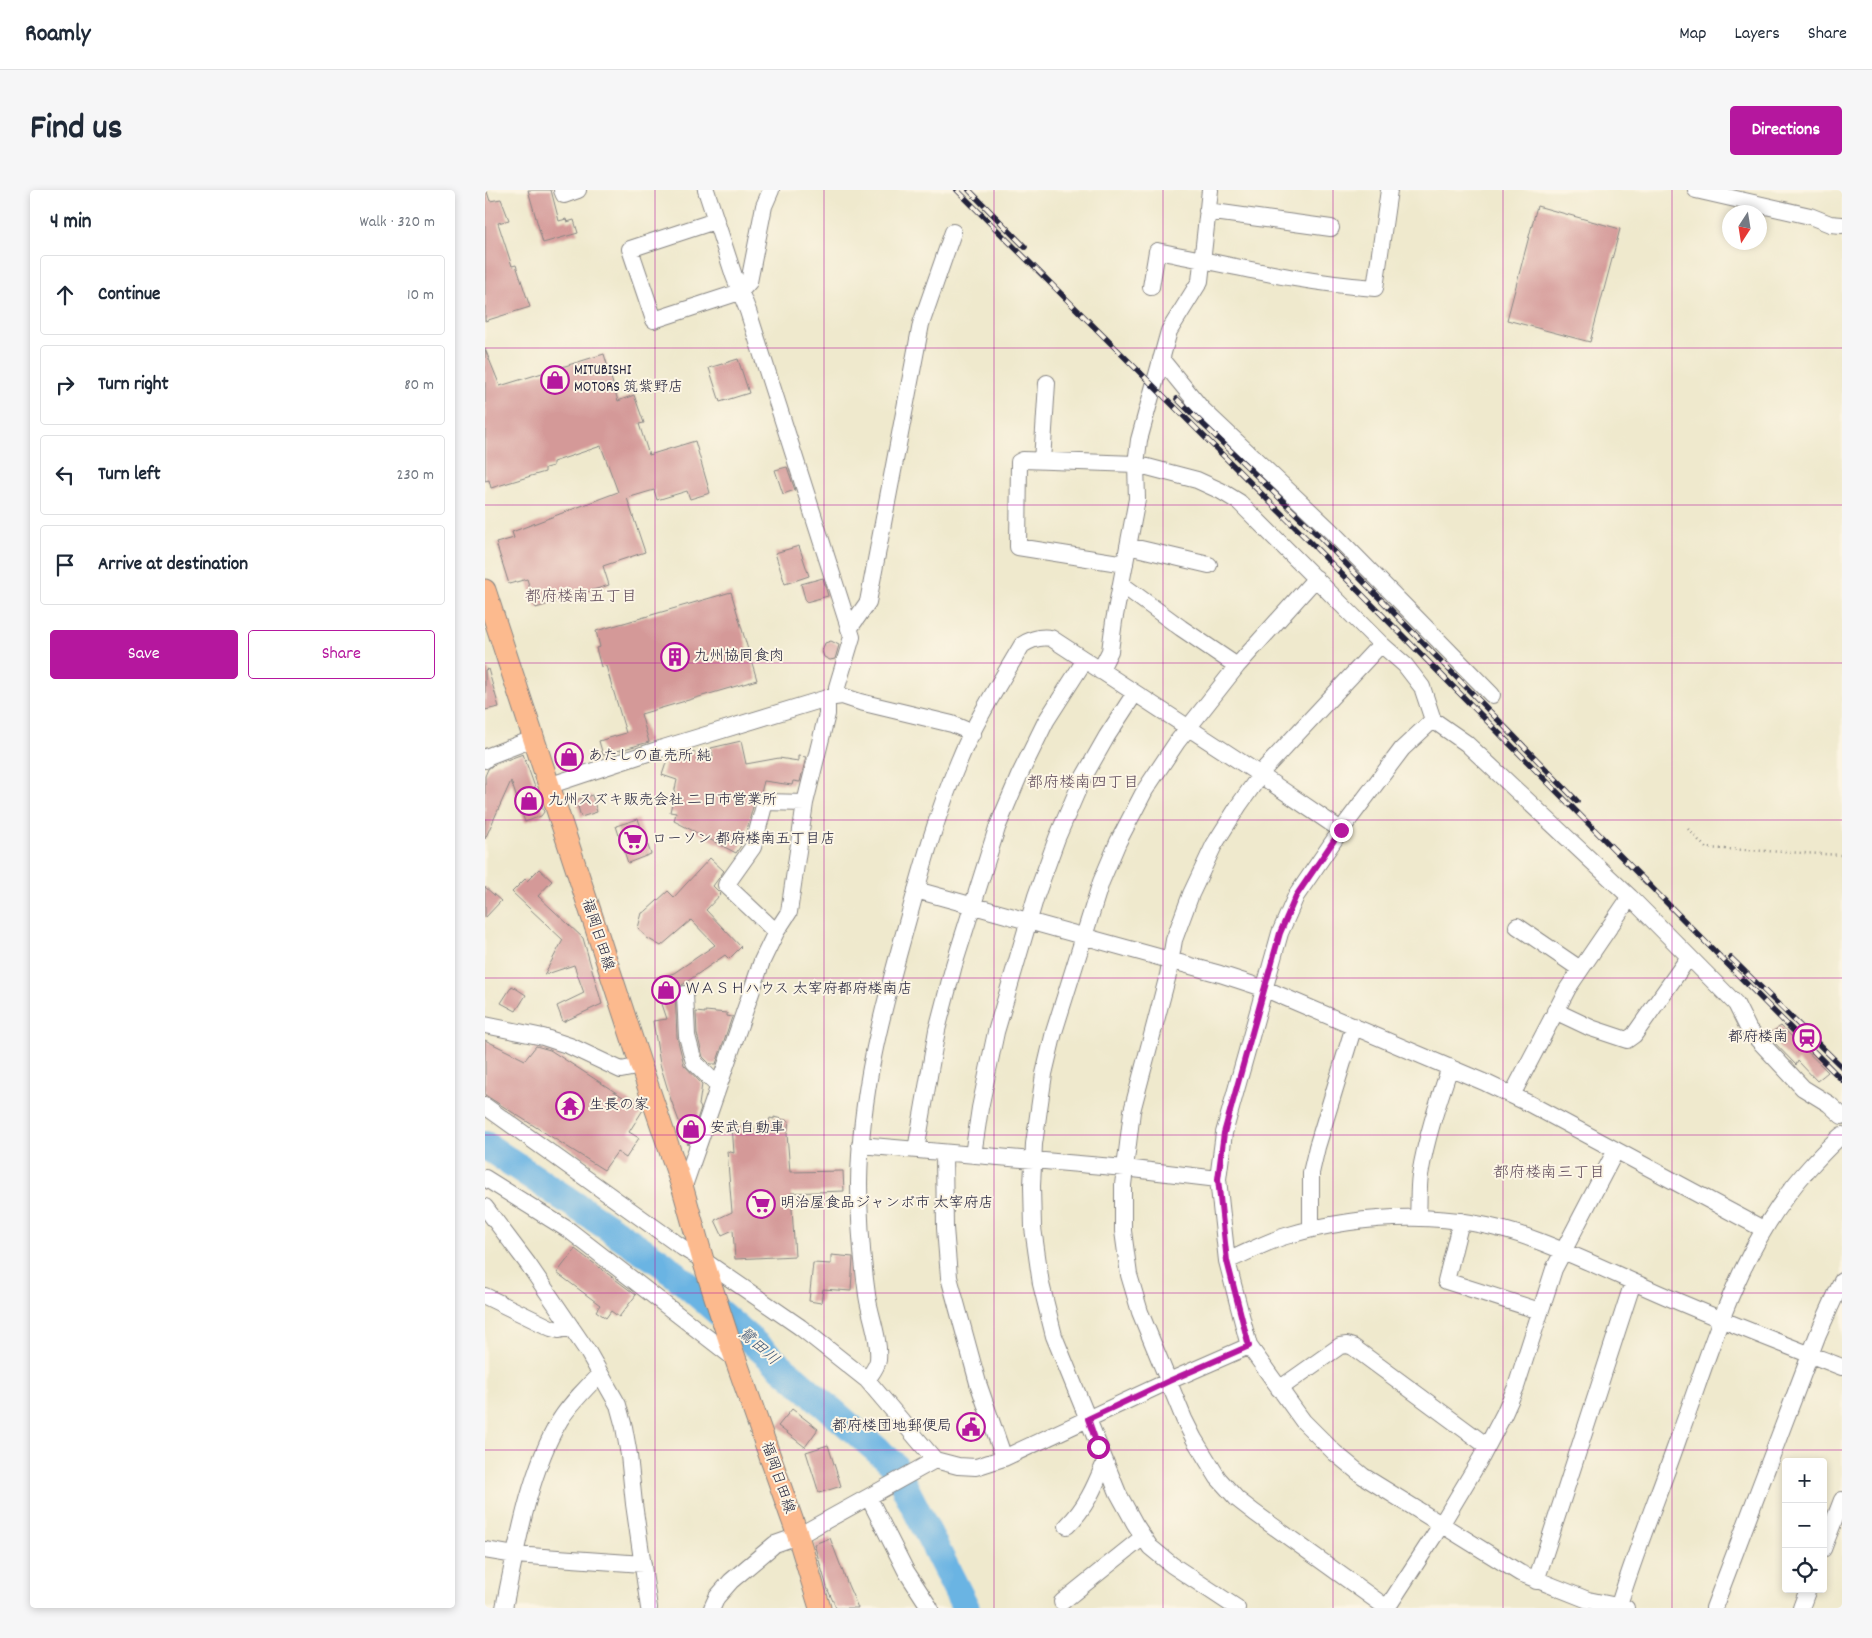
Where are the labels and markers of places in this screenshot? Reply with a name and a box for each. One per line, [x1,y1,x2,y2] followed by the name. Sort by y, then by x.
[574,360,683,399] place label: MITUBISHI MOTORS 筑紫野店
[540,365,570,395] shop icon: MITUBISHI MOTORS 筑紫野店
[660,642,690,672] building icon: 九州協同食肉
[694,646,784,668] place label: 九州協同食肉
[554,742,584,772] shop icon: あたしの直売所 純
[588,746,711,768] place label: あたしの直売所 純
[514,786,544,816] shop icon: 九州スズキ販売会社 二日市営業所
[548,790,777,812] place label: 九州スズキ販売会社 二日市営業所
[618,825,648,855] supermarket icon: ローソン 都府楼南五丁目店
[652,829,835,851] place label: ローソン 都府楼南五丁目店
[651,975,681,1005] shop icon: ＷＡＳＨハウス 太宰府都府楼南店
[685,979,913,1001] place label: ＷＡＳＨハウス 太宰府都府楼南店
[1792,1023,1822,1053] station icon: 都府楼南
[1728,1027,1788,1049] place label: 都府楼南
[555,1091,585,1121] temple icon: 生長の家
[589,1095,649,1117] place label: 生長の家
[676,1114,706,1144] shop icon: 安武自動車
[710,1118,785,1140] place label: 安武自動車
[746,1189,776,1219] supermarket icon: 明治屋食品ジャンボ市 太宰府店
[780,1193,993,1215] place label: 明治屋食品ジャンボ市 太宰府店
[956,1412,986,1442] public building icon: 都府楼団地郵便局
[832,1416,952,1438] place label: 都府楼団地郵便局

